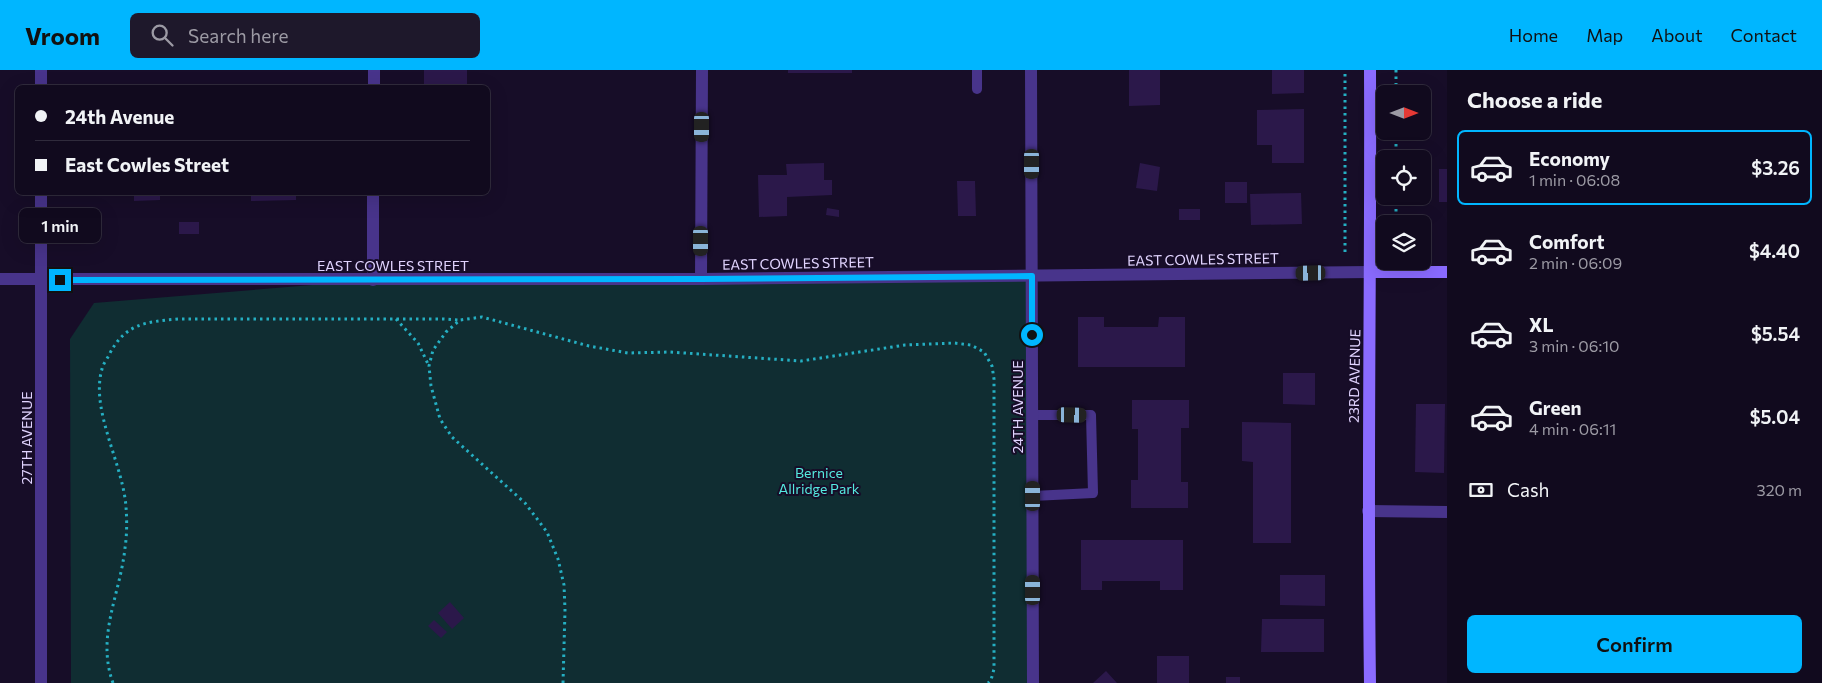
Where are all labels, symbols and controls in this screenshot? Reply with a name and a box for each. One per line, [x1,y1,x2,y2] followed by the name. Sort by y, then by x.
[130,13,480,58] search box
[25,21,100,50] text: Vroom
[148,21,176,49] icon: search
[188,24,289,47] text: Search here
[1509,24,1558,46] text: Home
[1586,24,1623,46] text: Map
[1651,24,1703,46] text: About
[1731,24,1797,46] text: Contact
[1376,85,1431,140] north arrow
[1376,85,1431,270] map controls
[1467,86,1602,113] text: Choose a ride
[65,105,174,128] text: 24th Avenue
[694,112,709,142] car
[1469,145,1514,190] icon: car
[1529,147,1610,170] text: Economy
[1024,149,1039,179] car
[1376,150,1431,205] button: locate
[65,153,229,176] text: East Cowles Street
[1751,156,1800,179] text: $3.26
[1529,170,1620,189] text: 1 min · 06:08
[19,208,101,242] callout: 1 min
[1376,215,1431,270] button: layers
[41,216,79,235] text: 1 min
[693,226,708,256] car
[1469,228,1514,273] icon: car
[1529,230,1605,253] text: Comfort
[1749,239,1800,262] text: $4.40
[1127,249,1279,269] street label: EAST COWLES STREET
[722,253,874,273] street label: EAST COWLES STREET
[1529,253,1622,272] text: 2 min · 06:09
[317,257,469,274] street label: EAST COWLES STREET
[1295,265,1326,281] car
[49,269,71,291] route end
[1469,311,1514,356] icon: car
[1529,313,1554,336] text: XL
[1751,322,1800,345] text: $5.54
[1021,324,1043,346] route start
[1345,329,1363,423] street label: 23RD AVENUE
[1529,336,1620,355] text: 3 min · 06:10
[1009,360,1026,454] street label: 24TH AVENUE
[18,392,35,484] street label: 27TH AVENUE
[1469,394,1514,439] icon: car
[1529,396,1581,419] text: Green
[1750,405,1800,428] text: $5.04
[1056,407,1087,423] car
[1529,419,1616,438] text: 4 min · 06:11
[779,464,860,497] park label: Bernice Allridge Park
[1467,476,1495,504] icon: cash
[1507,478,1549,501] text: Cash
[1757,480,1802,499] text: 320 m
[1025,481,1040,511] car
[1025,575,1040,605] car
[1467,615,1802,673] button: Confirm

